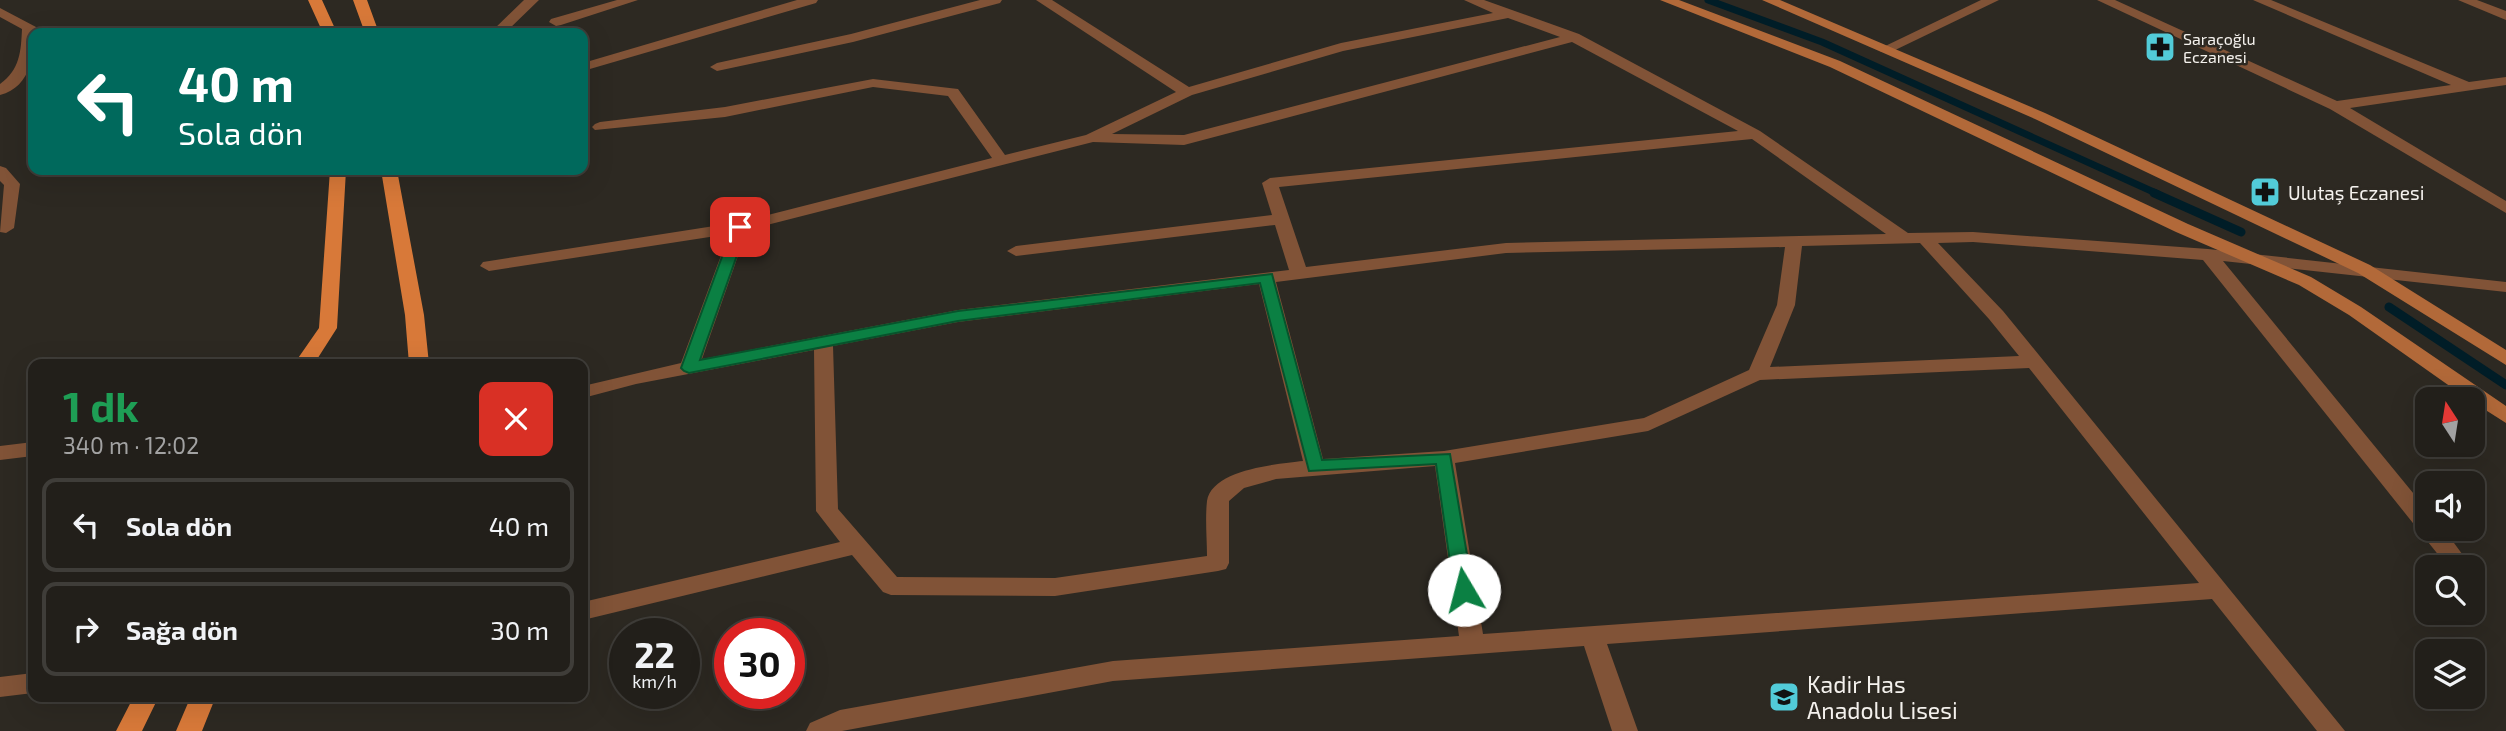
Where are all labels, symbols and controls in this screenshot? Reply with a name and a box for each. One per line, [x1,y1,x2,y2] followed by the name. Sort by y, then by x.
[2183,29,2256,66] place label: Saraçoğlu Eczanesi
[2143,30,2177,64] pharmacy icon: Saraçoğlu Eczanesi
[178,53,294,112] text: 40 m
[63,56,154,147] icon: left
[178,113,303,151] text: Sola dön
[2248,175,2282,209] pharmacy icon: Ulutaş Eczanesi
[2288,181,2424,205] place label: Ulutaş Eczanesi
[710,197,770,257] pin
[721,208,759,246] icon: arrive
[63,380,139,430] text: 1 dk
[479,382,553,456] button: close
[2415,387,2485,457] north arrow
[2415,387,2485,709] map controls
[63,431,199,459] text: 340 m · 12:02
[2415,471,2485,541] button: sound
[67,506,105,544] icon: left
[126,510,232,541] text: Sola dön
[489,510,549,541] text: 40 m
[1427,553,1501,627] position arrow
[2415,555,2485,625] button: search
[67,610,105,648] icon: right
[126,614,238,645] text: Sağa dön
[490,614,549,645] text: 30 m
[714,618,805,709] speed limit sign: 30
[634,633,675,675] text: 22
[2415,639,2485,709] button: layers
[632,670,677,692] text: km/h
[1807,670,1958,724] place label: Kadir Has Anadolu Lisesi
[1767,680,1801,714] school or university icon: Kadir Has Anadolu Lisesi

